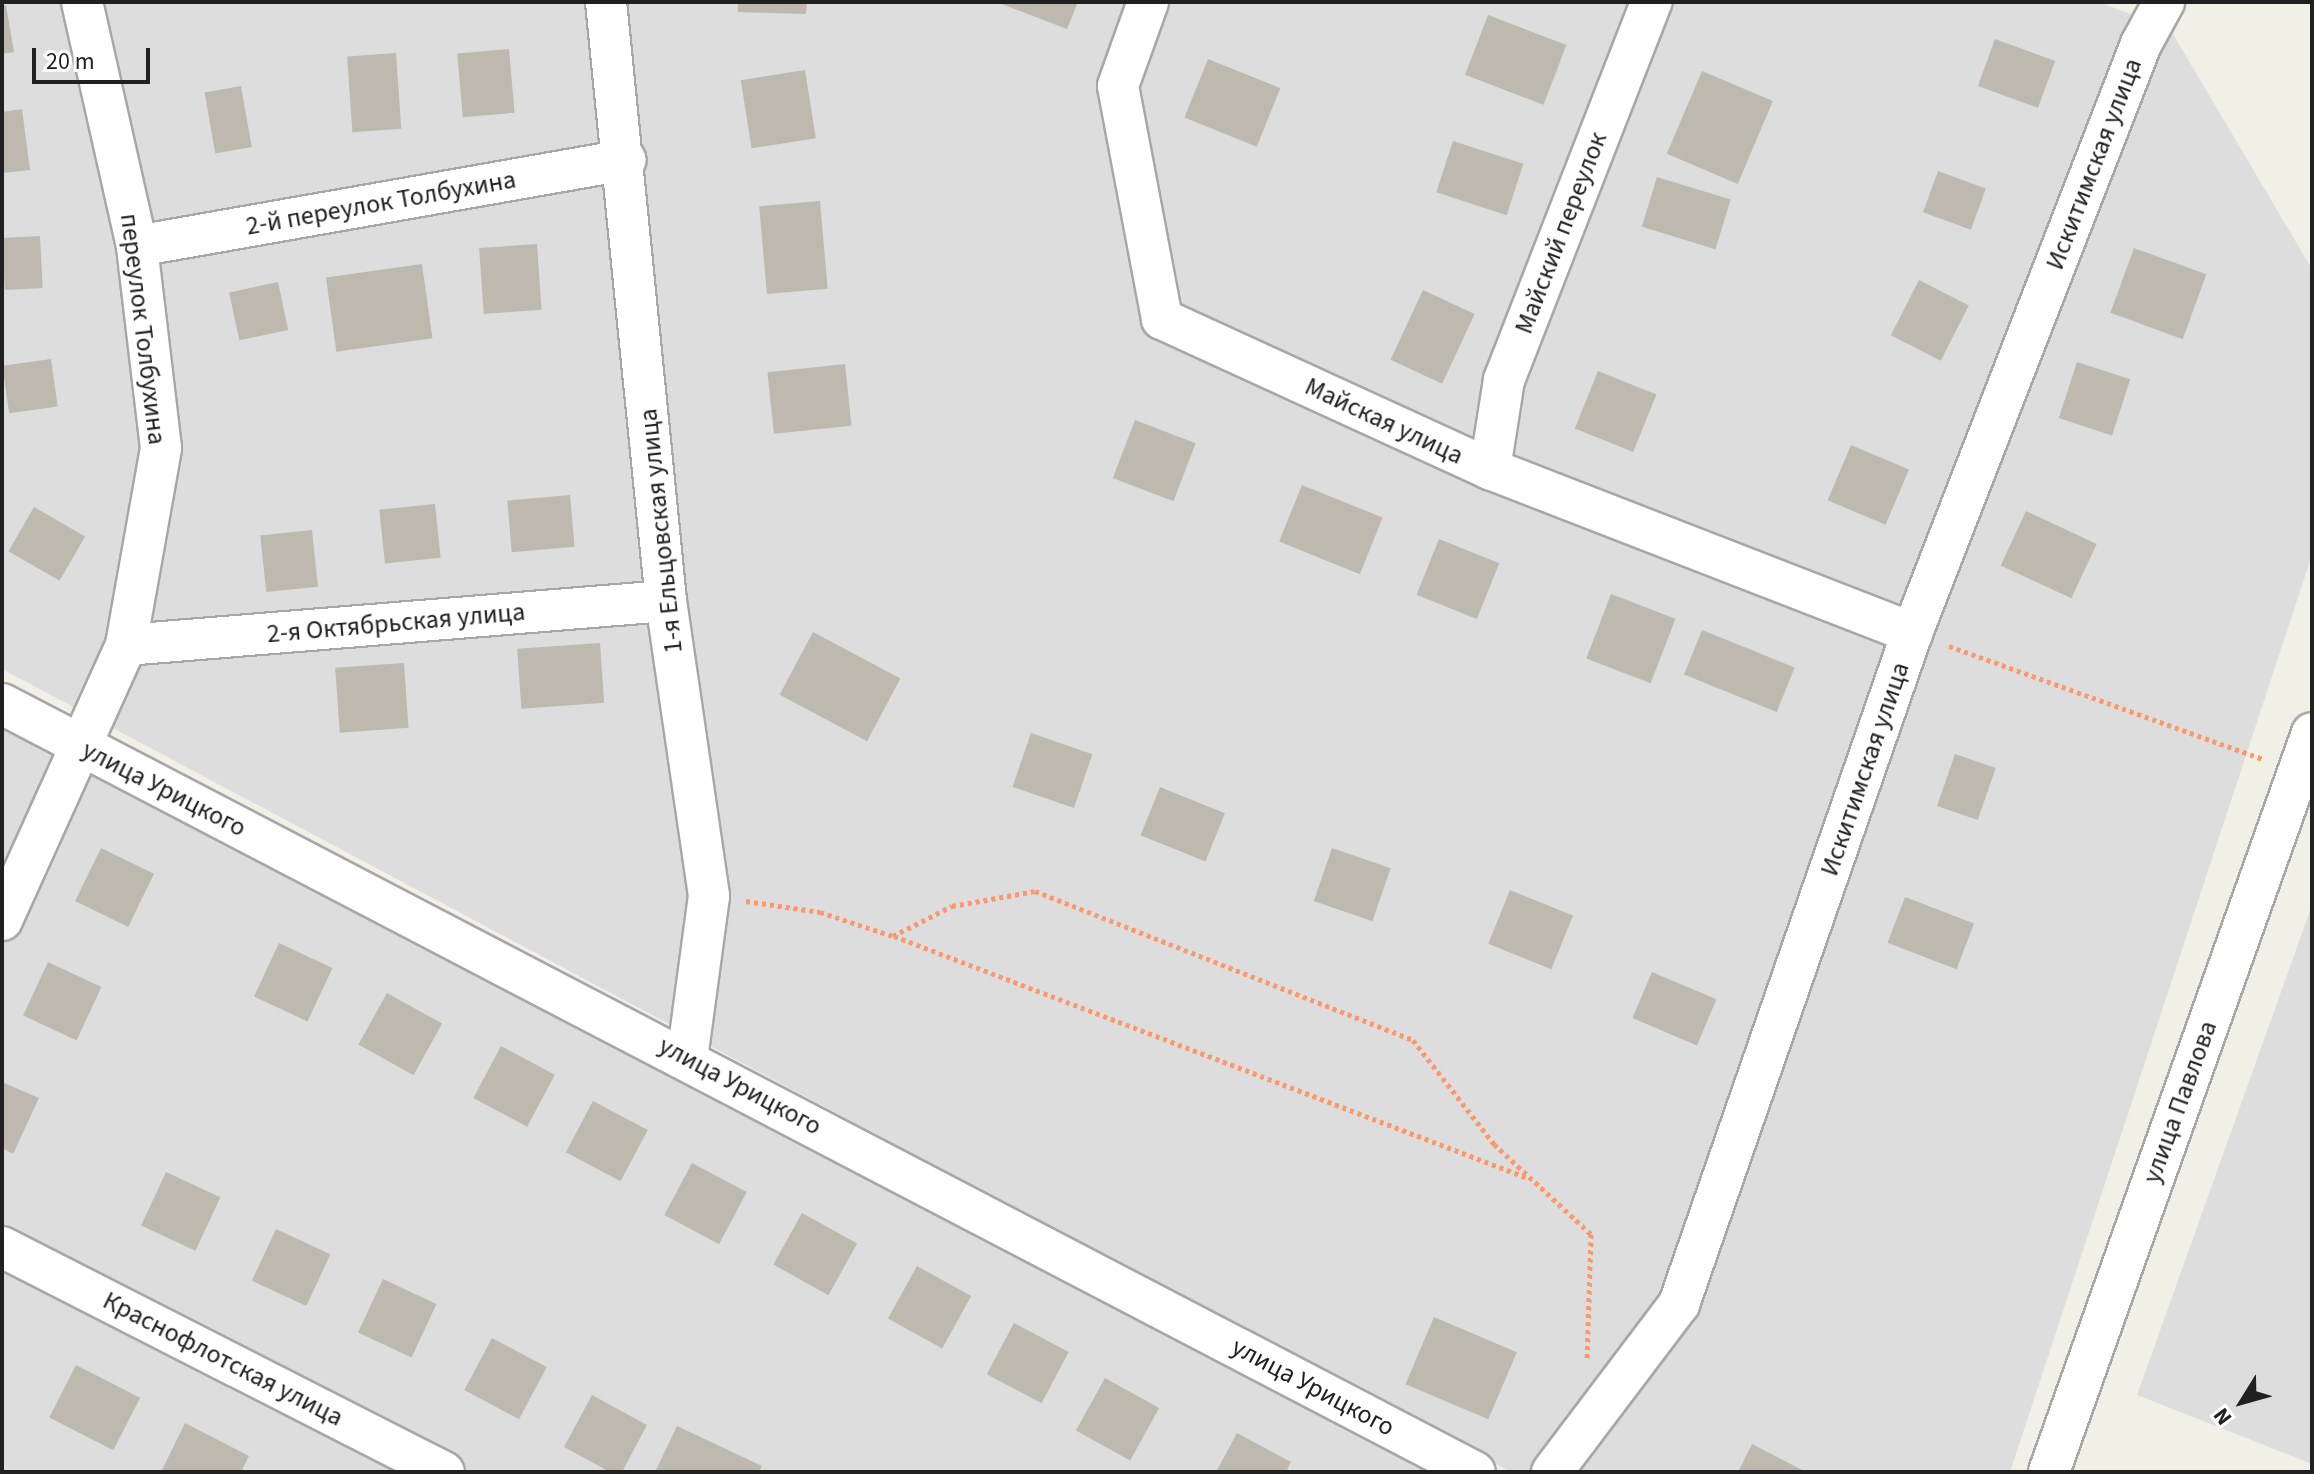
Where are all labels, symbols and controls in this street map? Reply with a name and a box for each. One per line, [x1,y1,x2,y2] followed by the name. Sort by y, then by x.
[36,32,154,82] scale bar
[46,44,95,79] text: 20 m
[2039,54,2149,274] street label: Искитимская улица
[1508,128,1614,338] street label: Майский переулок
[244,164,518,242] street label: 2-й переулок Толбухина
[113,212,173,446] street label: переулок Толбухина
[1300,371,1468,471] street label: Майская улица
[633,407,689,655] street label: 1-я Ельцовская улица
[266,596,526,650] street label: 2-я Октябрьская улица
[1814,658,1916,880] street label: Искитимская улица
[77,734,251,844] street label: улица Урицкого
[2136,1016,2224,1188] street label: улица Павлова
[653,1030,827,1142] street label: улица Урицкого
[98,1285,348,1433] street label: Краснофлотская улица
[1226,1331,1400,1443] street label: улица Урицкого
[2202,1362,2282,1442] north arrow
[2206,1401,2240,1432] text: N

